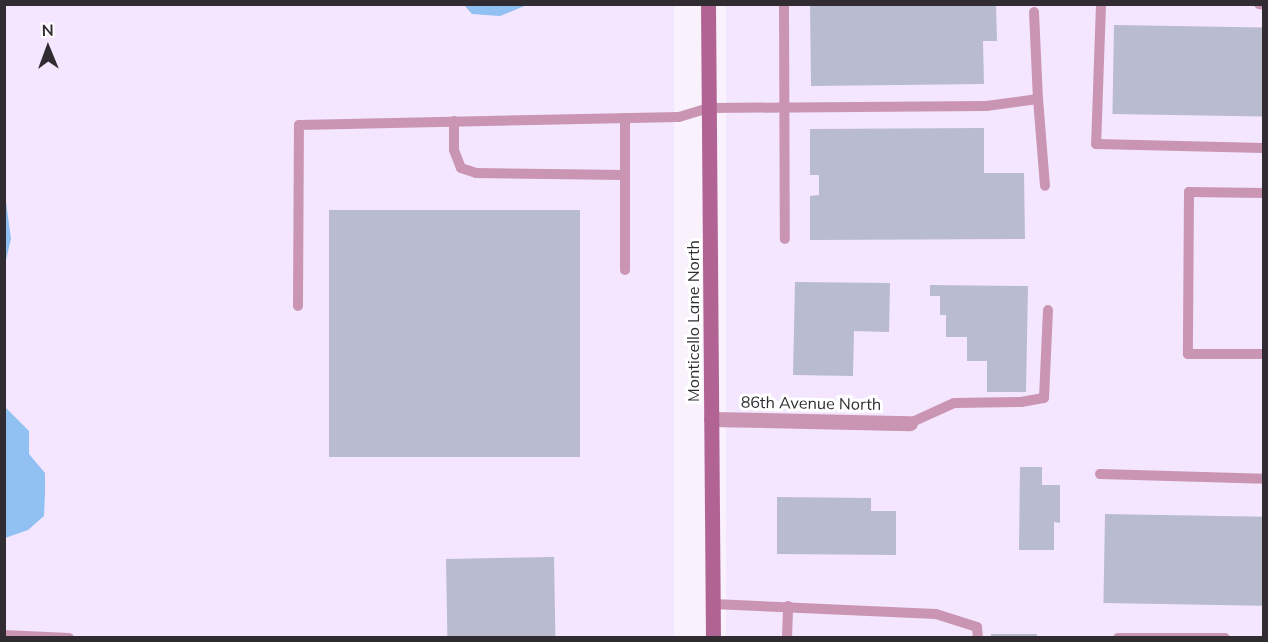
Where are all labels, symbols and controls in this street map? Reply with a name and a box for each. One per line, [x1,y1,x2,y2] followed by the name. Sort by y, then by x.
[18,18,78,78] north arrow
[41,20,54,40] text: N
[683,240,703,402] street label: Monticello Lane North
[741,392,881,414] street label: 86th Avenue North

